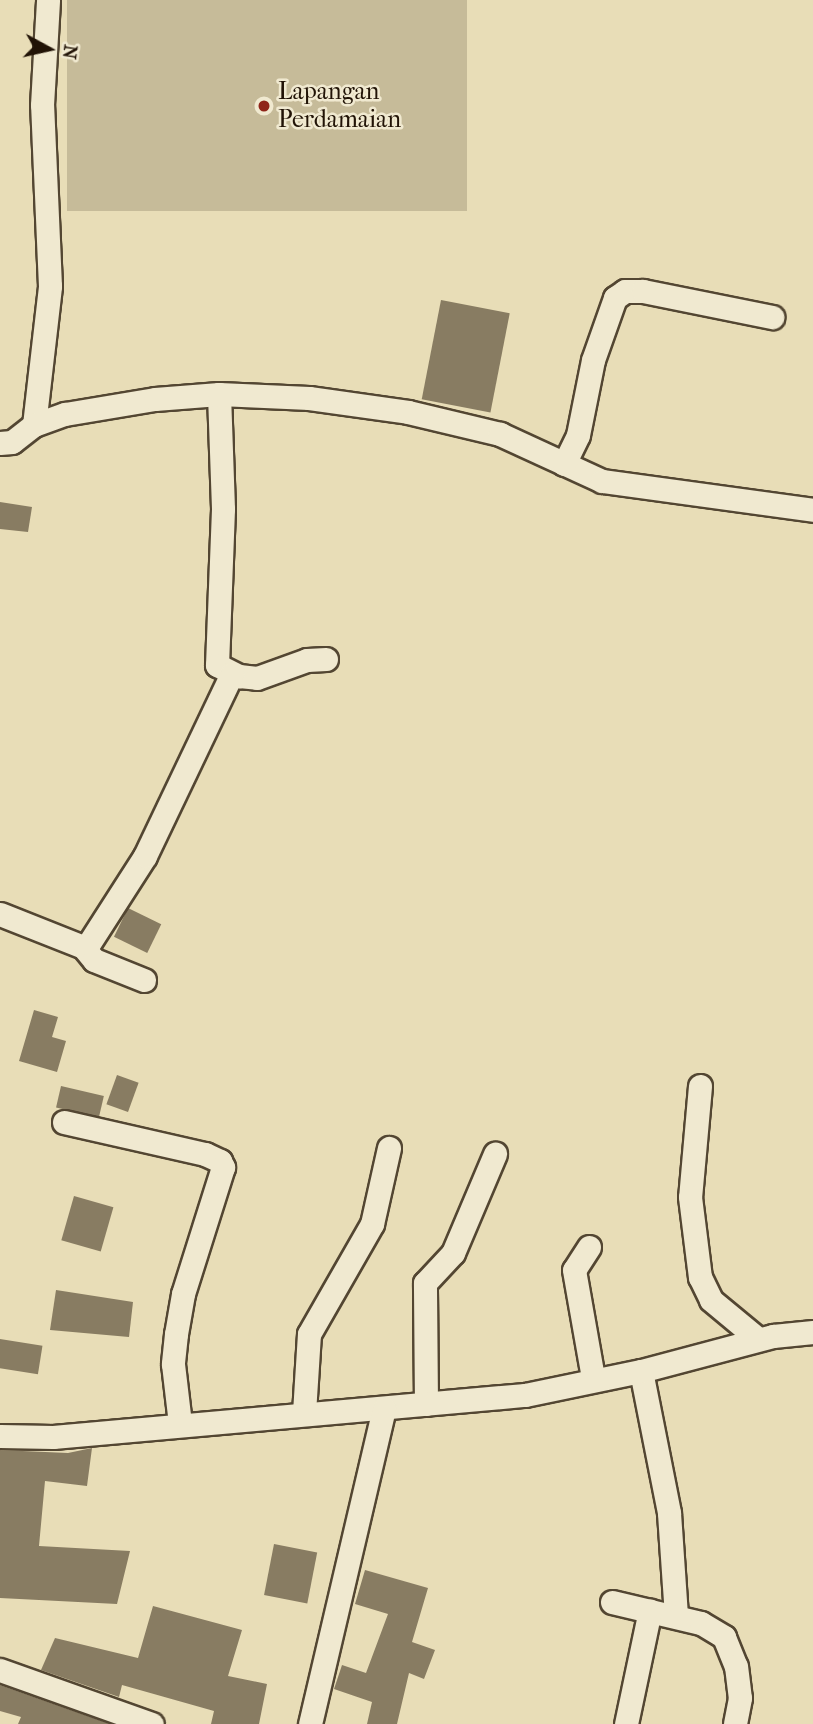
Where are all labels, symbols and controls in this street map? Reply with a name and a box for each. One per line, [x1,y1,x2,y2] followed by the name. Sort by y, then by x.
[14,14,84,84] north arrow
[58,43,82,61] text: N
[278,78,401,134] place label: Lapangan Perdamaian
[256,98,272,114] marker: Lapangan Perdamaian

